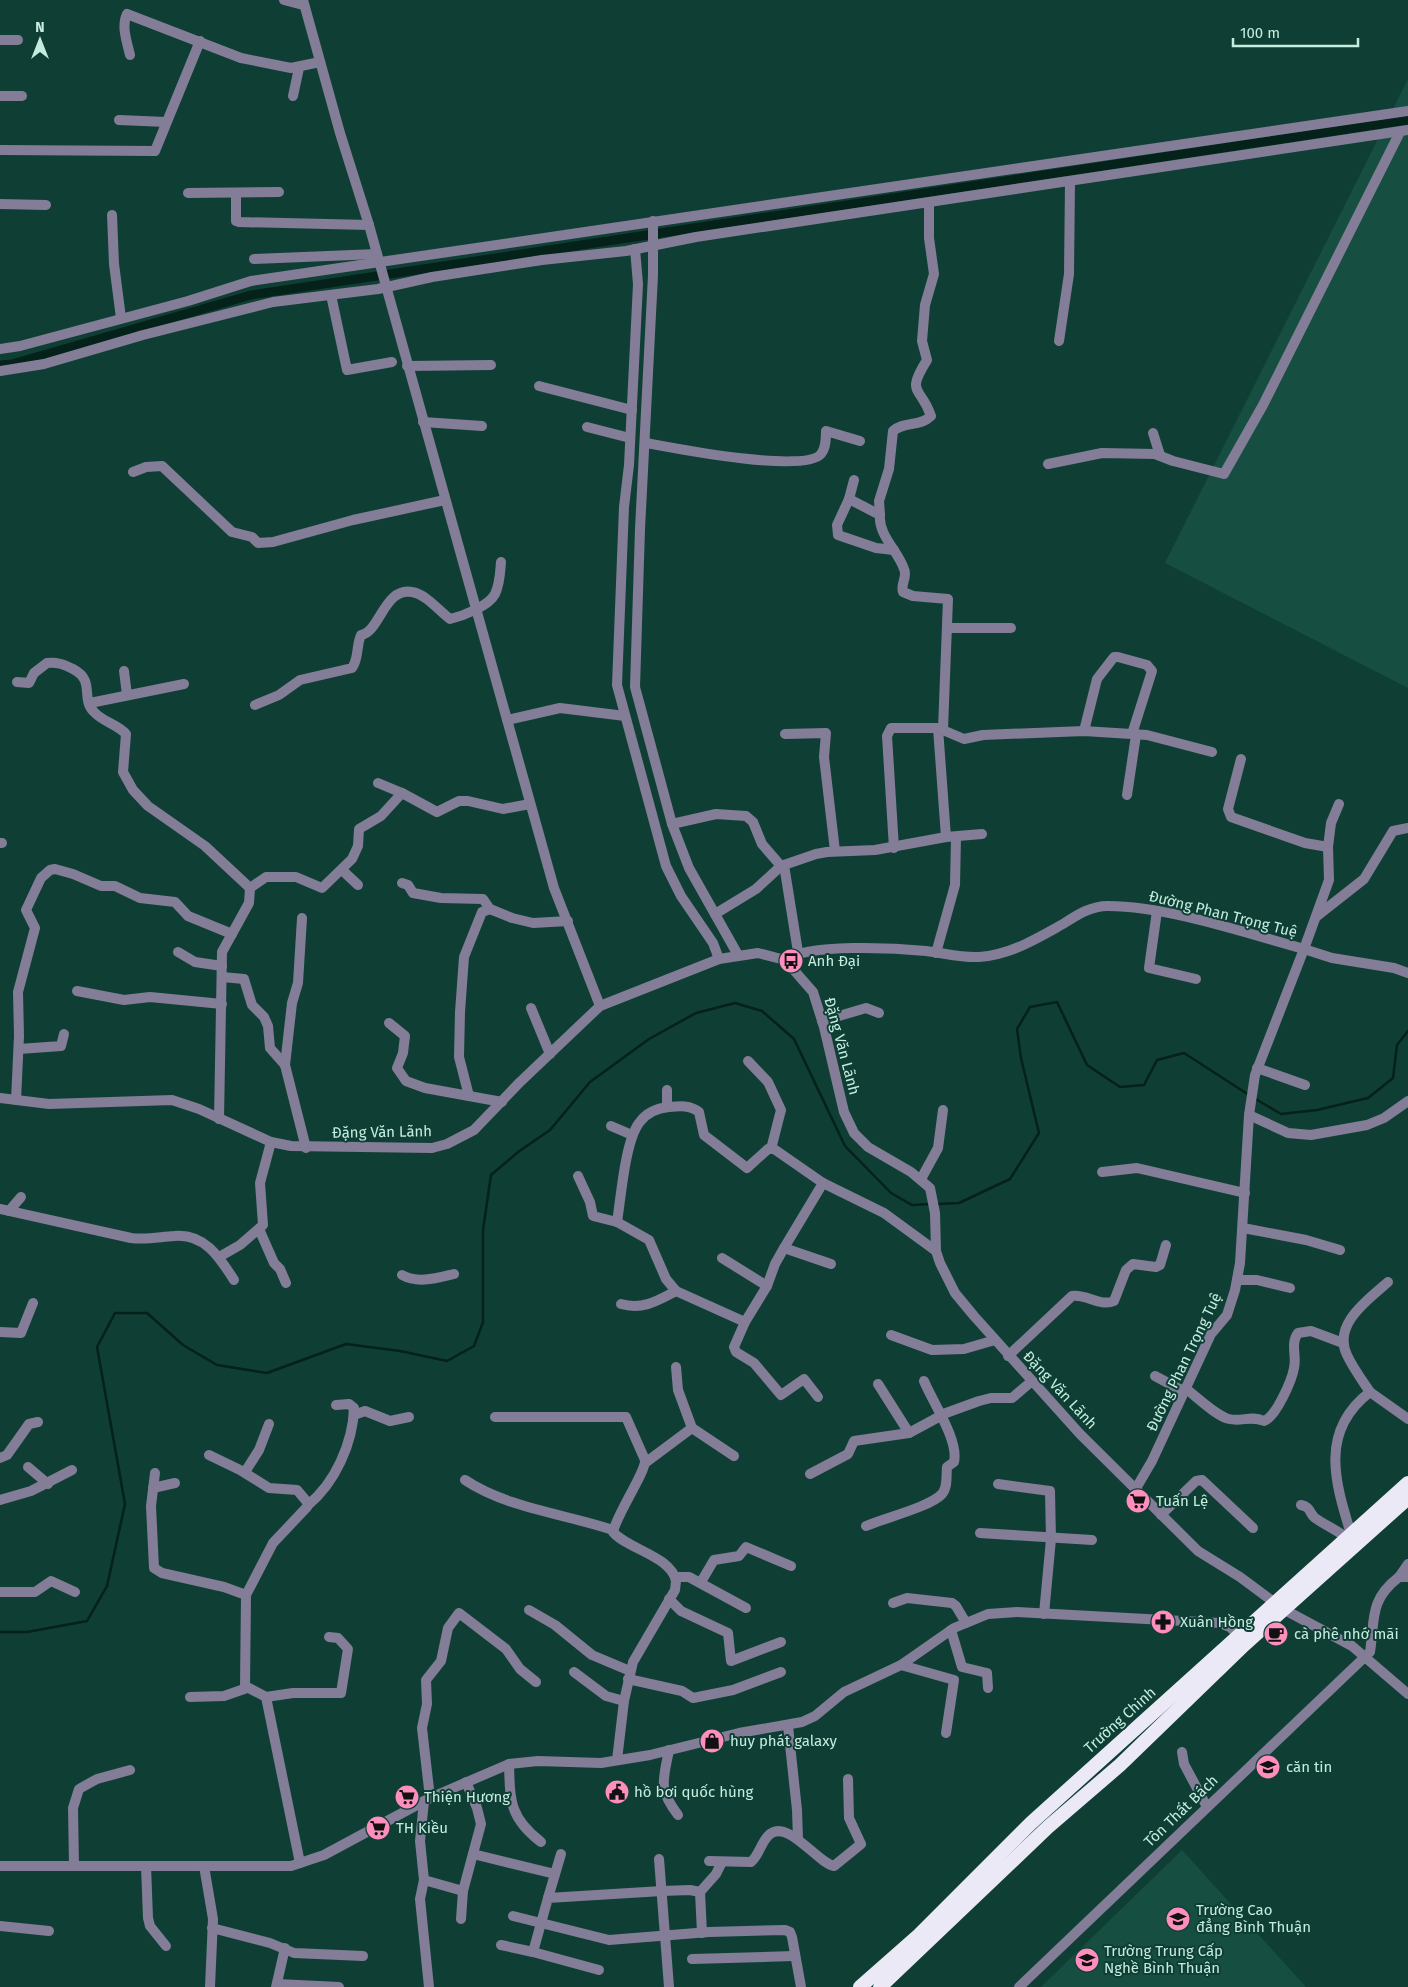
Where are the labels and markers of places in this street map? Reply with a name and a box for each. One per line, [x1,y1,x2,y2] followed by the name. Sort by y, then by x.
[778,948,804,974] bus stop icon: Anh Đại
[808,952,860,970] place label: Anh Đại
[1125,1488,1151,1514] supermarket icon: Tuấn Lệ
[1156,1492,1208,1510] place label: Tuấn Lệ
[1150,1609,1176,1635] pharmacy icon: Xuân Hồng
[1180,1613,1253,1631] place label: Xuân Hồng
[1263,1621,1289,1647] cafe icon: cà phê nhớ mãi
[1294,1625,1399,1643] place label: cà phê nhớ mãi
[699,1728,725,1754] shop icon: huy phát galaxy
[730,1732,837,1750] place label: huy phát galaxy
[1255,1754,1281,1780] school or university icon: căn tin
[1286,1758,1332,1776] place label: căn tin
[604,1779,630,1805] public building icon: hồ bơi quốc hùng
[634,1783,753,1801] place label: hồ bơi quốc hùng
[394,1784,420,1810] supermarket icon: Thiện Hương
[424,1788,510,1806] place label: Thiện Hương
[365,1815,391,1841] supermarket icon: TH Kiều
[396,1819,448,1837] place label: TH Kiều
[1196,1901,1311,1936] place label: Trường Cao đẳng Bình Thuận
[1165,1906,1191,1932] school or university icon: Trường Cao đẳng Bình Thuận
[1104,1942,1223,1977] place label: Trường Trung Cấp Nghề Bình Thuận
[1074,1947,1100,1973] school or university icon: Trường Trung Cấp Nghề Bình Thuận

